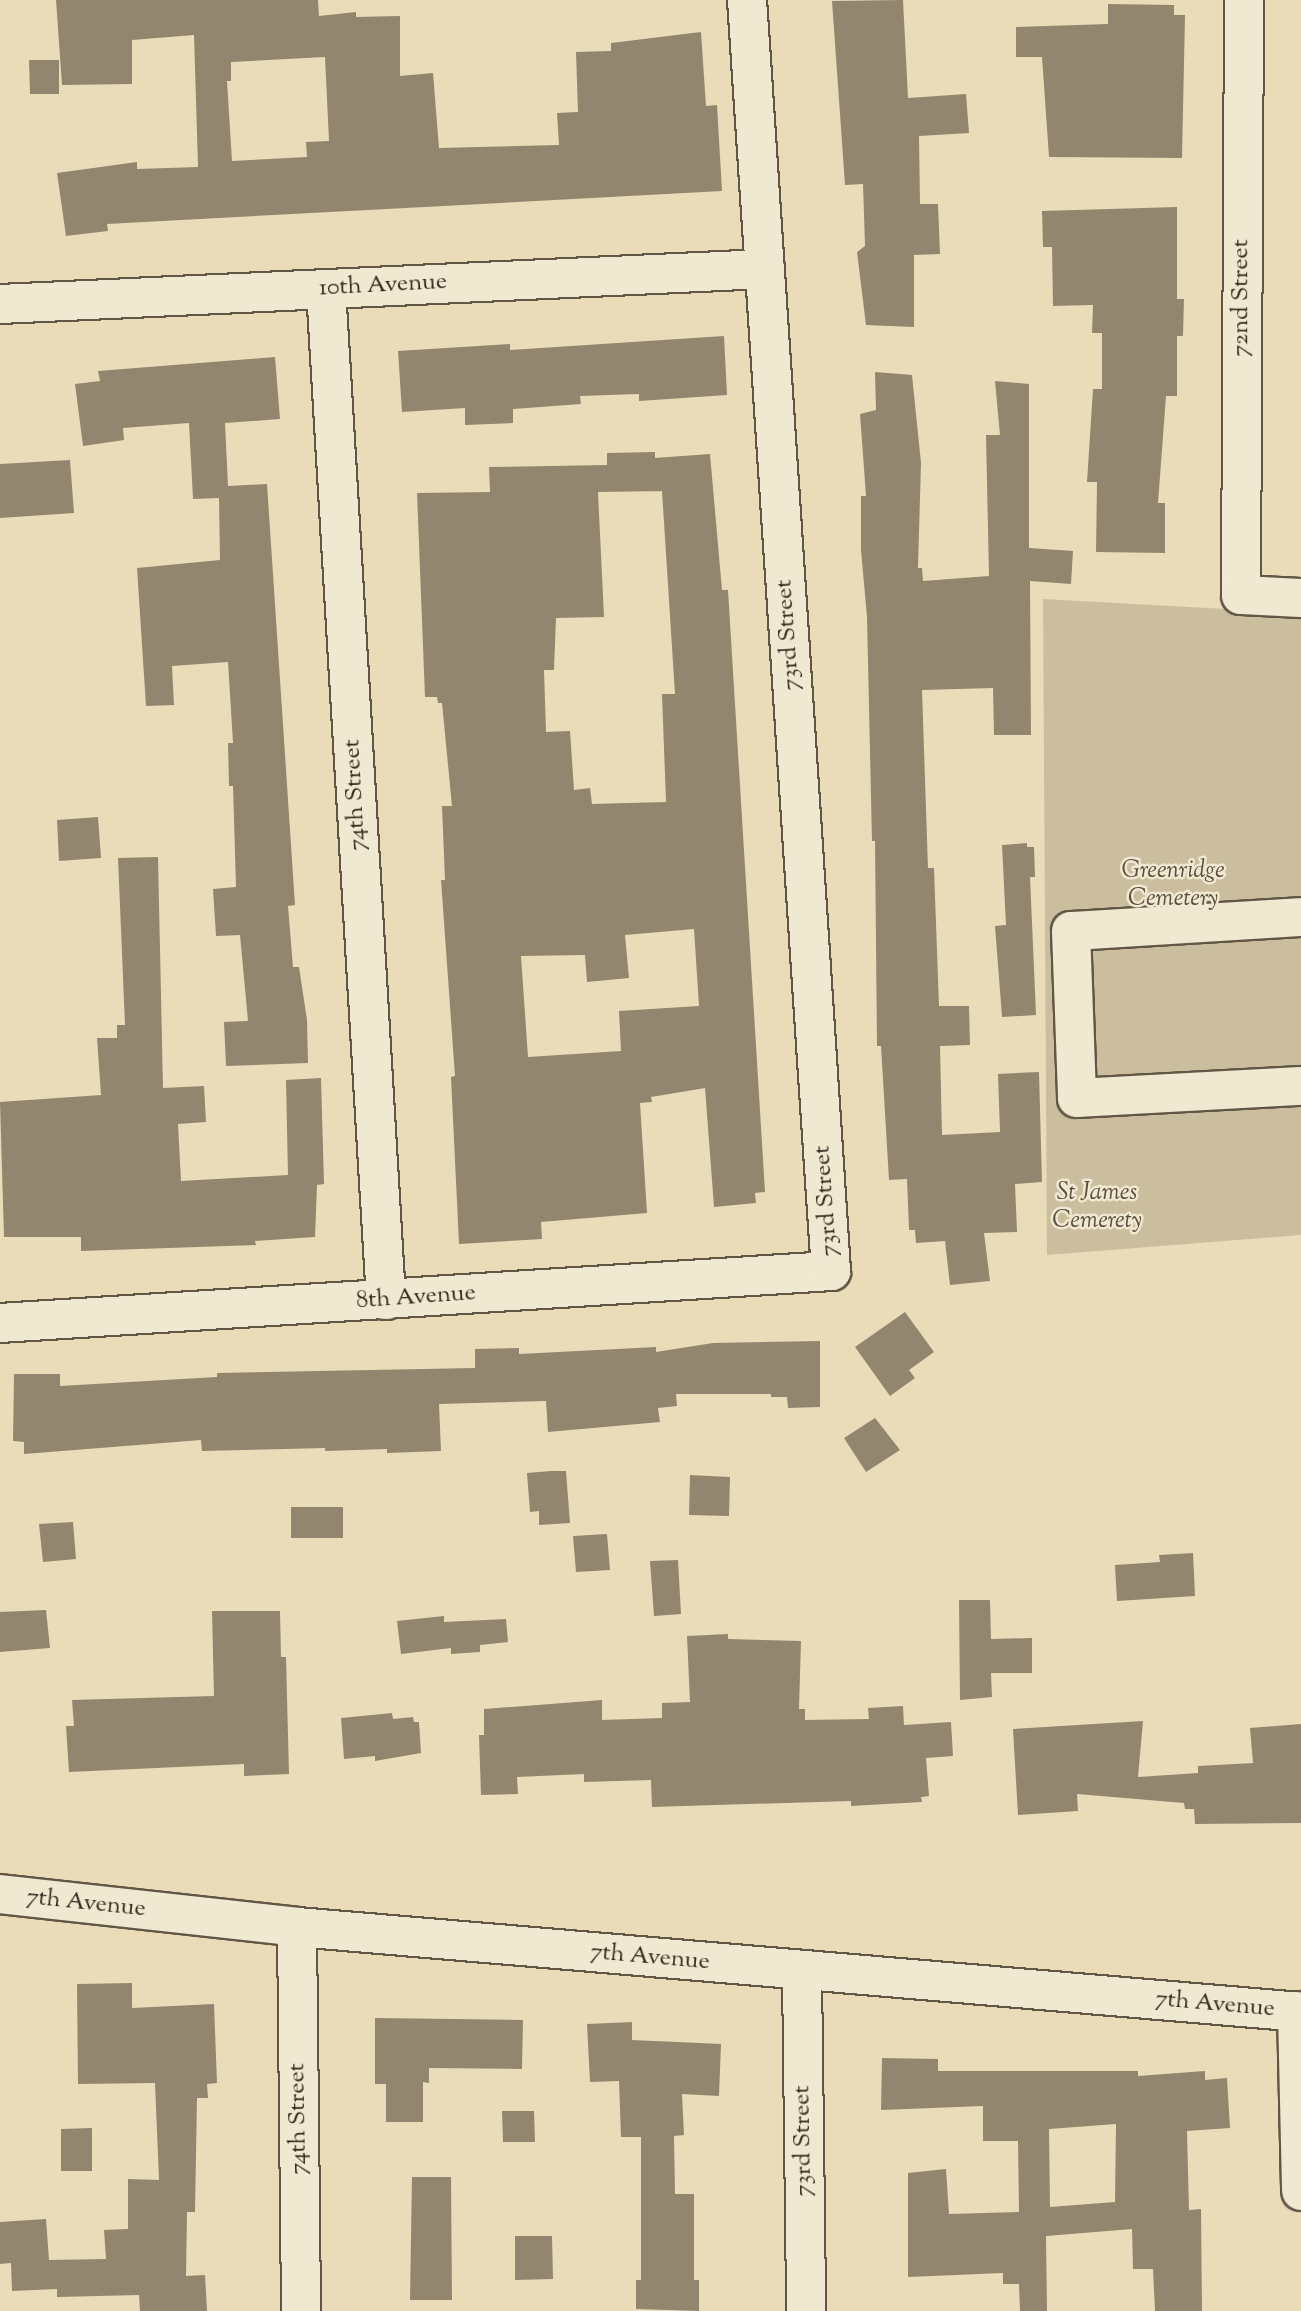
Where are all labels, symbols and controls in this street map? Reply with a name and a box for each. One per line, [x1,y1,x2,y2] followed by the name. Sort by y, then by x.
[1228,239,1256,357] street label: 72nd Street
[318,268,448,304] street label: 10th Avenue
[771,579,807,691] street label: 73rd Street
[339,738,373,852] street label: 74th Street
[1121,858,1225,914] park label: Greenridge Cemetery
[809,1145,845,1257] street label: 73rd Street
[1052,1180,1142,1236] park label: St James Cemerety
[355,1279,477,1317] street label: 8th Avenue
[25,1883,147,1925] street label: 7th Avenue
[589,1938,711,1978] street label: 7th Avenue
[1154,1985,1276,2025] street label: 7th Avenue
[284,2063,314,2175] street label: 74th Street
[789,2085,819,2197] street label: 73rd Street

